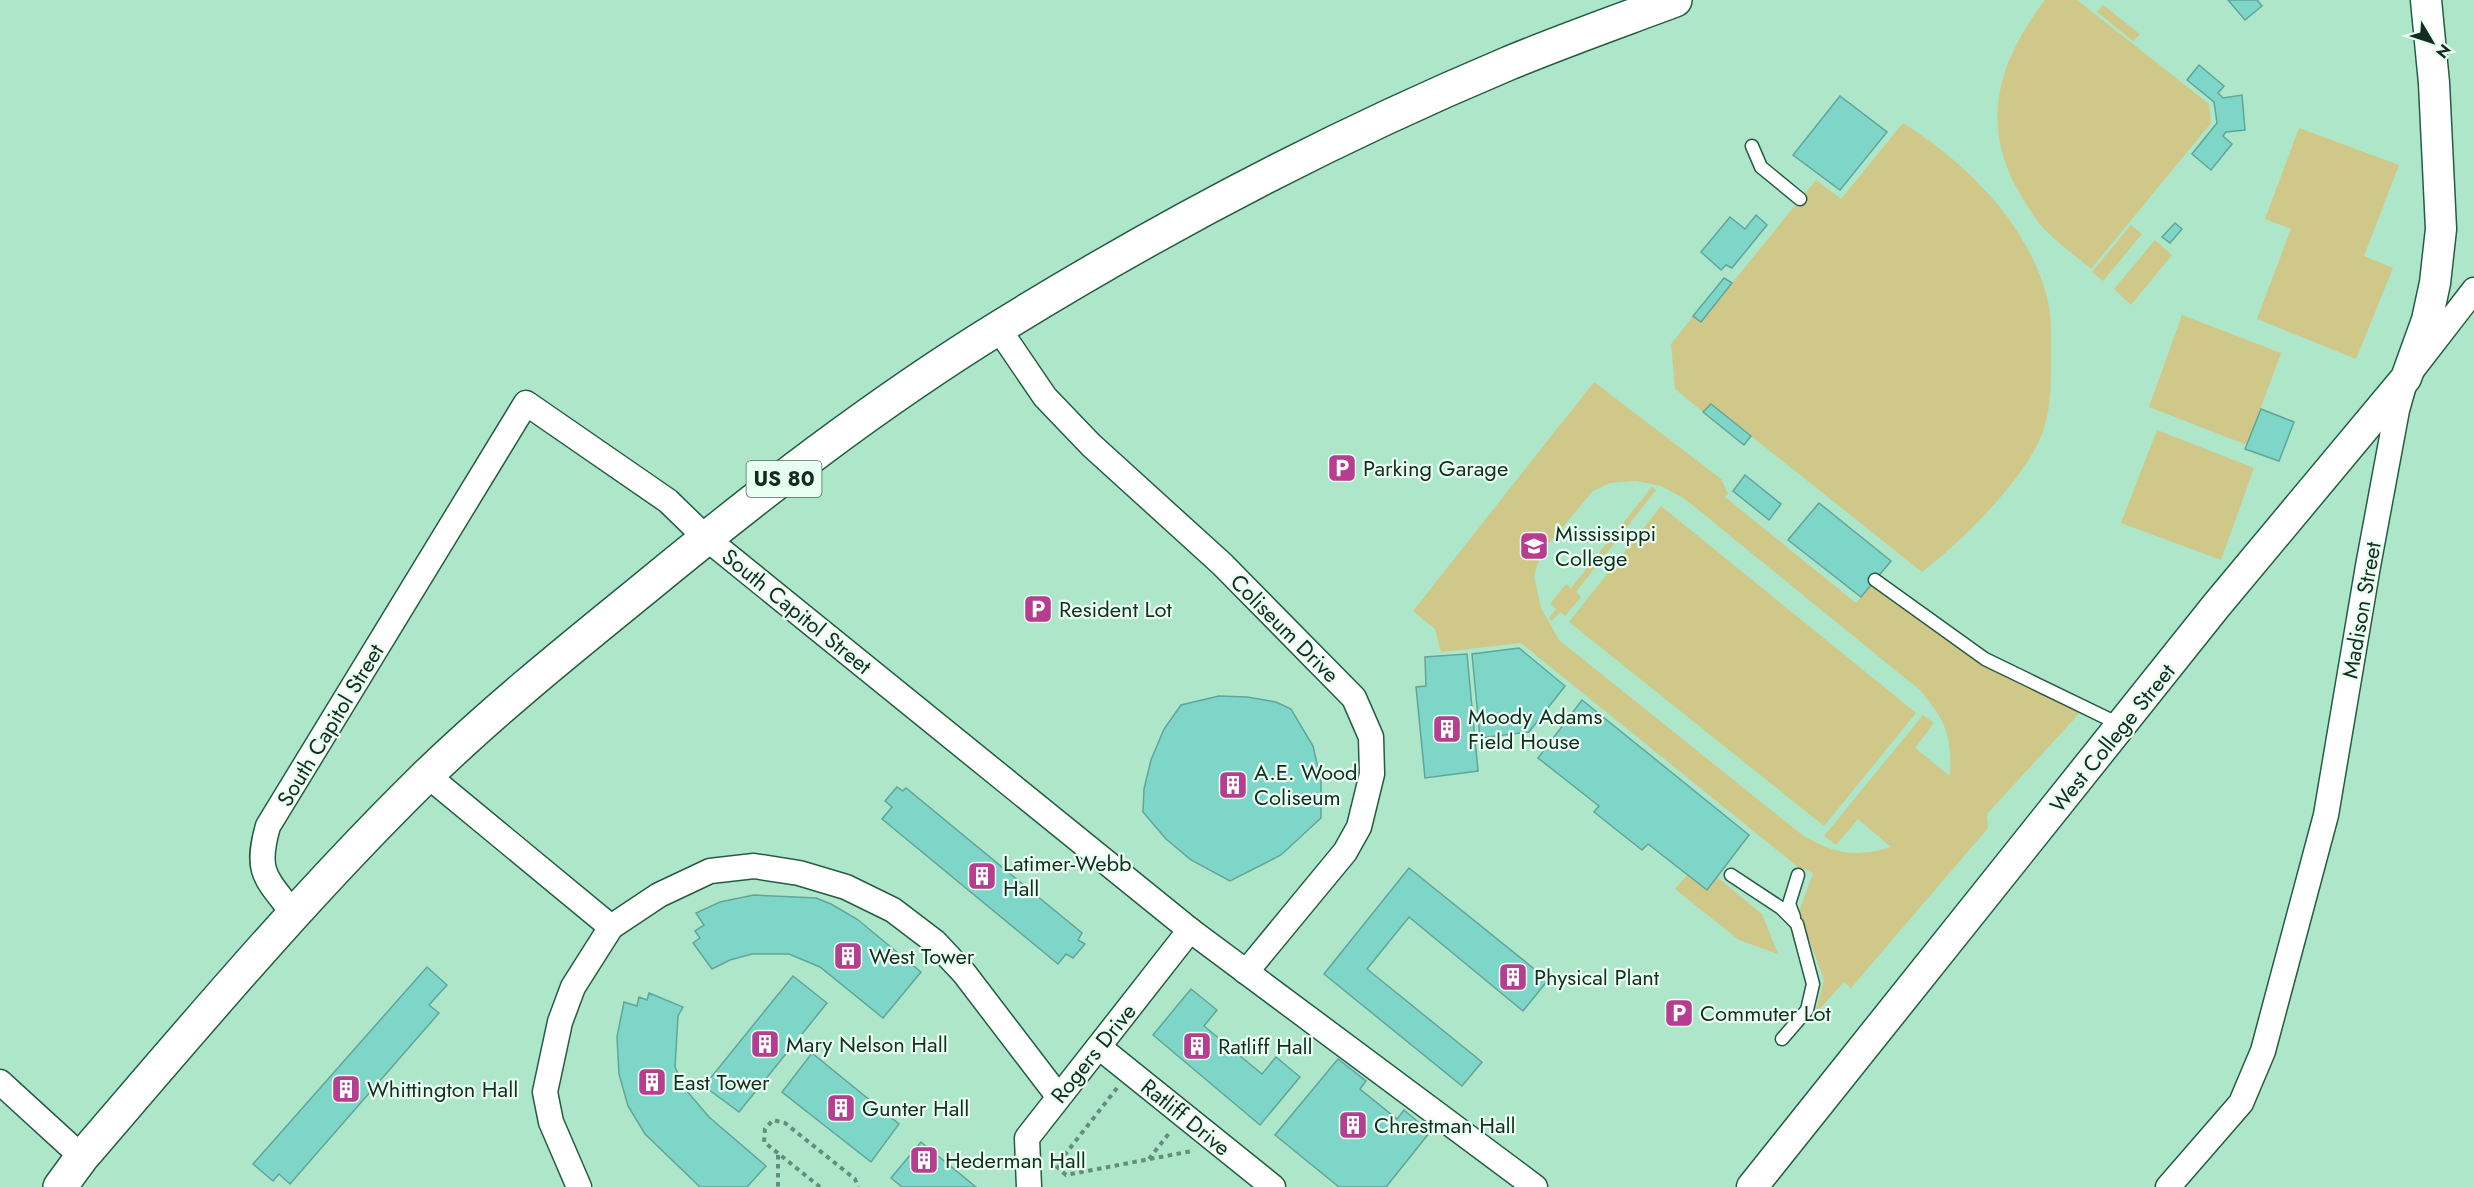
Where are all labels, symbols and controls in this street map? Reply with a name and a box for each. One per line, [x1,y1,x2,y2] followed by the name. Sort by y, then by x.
[2402,12,2462,72] north arrow
[2430,39,2456,63] text: N
[1326,452,1358,484] parking icon: Parking Garage
[1363,452,1508,484] place label: Parking Garage
[746,461,822,497] road number: US 80
[1555,517,1656,574] place label: Mississippi College
[1518,530,1550,562] school or university icon: Mississippi College
[2333,538,2389,681] street label: Madison Street
[715,541,879,682] street label: South Capitol Street
[1223,566,1347,690] street label: Coliseum Drive
[1022,593,1054,625] parking icon: Resident Lot
[1059,593,1172,625] place label: Resident Lot
[269,637,392,812] street label: South Capitol Street
[2042,656,2183,819] street label: West College Street
[1468,700,1602,757] place label: Moody Adams Field House
[1431,713,1463,745] building icon: Moody Adams Field House
[1254,756,1358,813] place label: A.E. Wood Coliseum
[1217,769,1249,801] building icon: A.E. Wood Coliseum
[1003,847,1132,904] place label: Latimer-Webb Hall
[966,860,998,892] building icon: Latimer-Webb Hall
[832,940,864,972] building icon: West Tower
[869,940,975,972] place label: West Tower
[1497,961,1529,993] building icon: Physical Plant
[1534,961,1660,993] place label: Physical Plant
[1043,996,1143,1110] street label: Rogers Drive
[1663,997,1695,1029] parking icon: Commuter Lot
[1700,997,1832,1029] place label: Commuter Lot
[749,1028,781,1060] building icon: Mary Nelson Hall
[786,1028,948,1060] place label: Mary Nelson Hall
[1181,1030,1213,1062] building icon: Ratliff Hall
[1218,1030,1313,1062] place label: Ratliff Hall
[636,1066,668,1098] building icon: East Tower
[673,1066,770,1098] place label: East Tower
[1134,1071,1238,1163] street label: Ratliff Drive
[330,1073,362,1105] building icon: Whittington Hall
[367,1073,518,1105] place label: Whittington Hall
[825,1092,857,1124] building icon: Gunter Hall
[862,1092,969,1124] place label: Gunter Hall
[1337,1109,1369,1141] building icon: Chrestman Hall
[1374,1109,1516,1141] place label: Chrestman Hall
[908,1144,940,1176] building icon: Hederman Hall
[945,1144,1086,1176] place label: Hederman Hall

